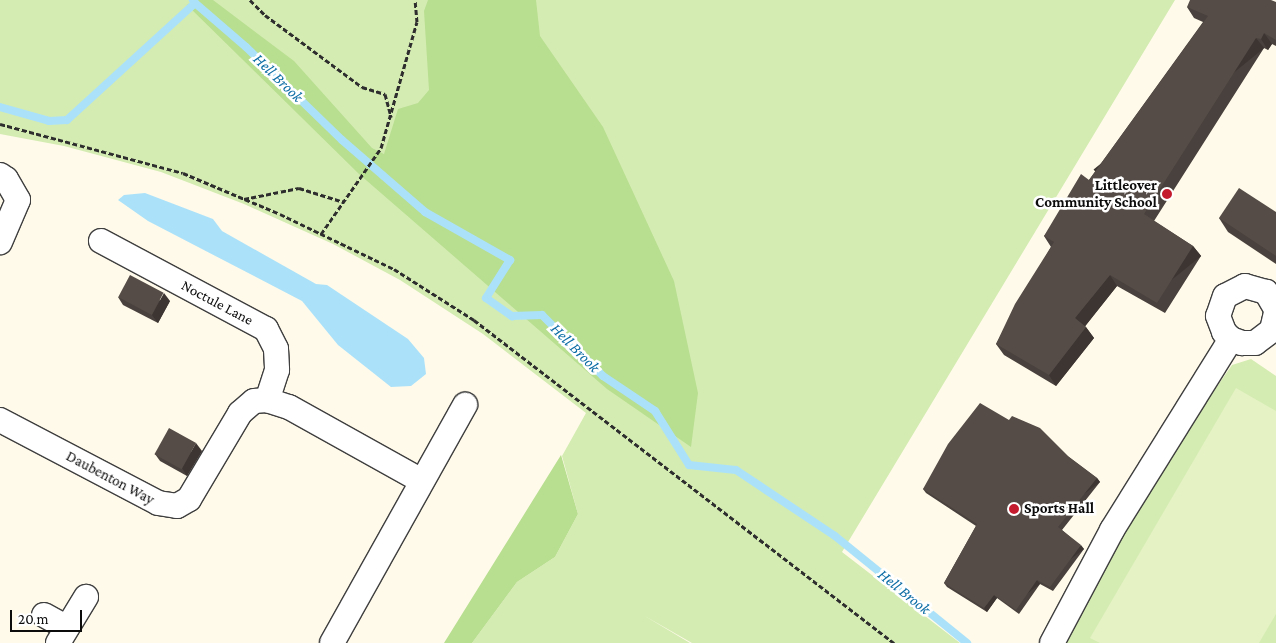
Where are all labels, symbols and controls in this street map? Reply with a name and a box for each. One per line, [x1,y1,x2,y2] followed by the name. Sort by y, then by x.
[249,50,307,106] water label: Hell Brook
[1035,176,1157,211] place label: Littleover Community School
[1161,188,1173,200] marker: Littleover Community School
[178,277,256,329] street label: Noctule Lane
[546,319,604,377] water label: Hell Brook
[63,447,157,509] street label: Daubenton Way
[1024,500,1094,518] place label: Sports Hall
[1008,503,1020,515] marker: Sports Hall
[874,565,934,619] water label: Hell Brook
[12,600,85,632] scale bar
[18,611,49,627] text: 20 m

